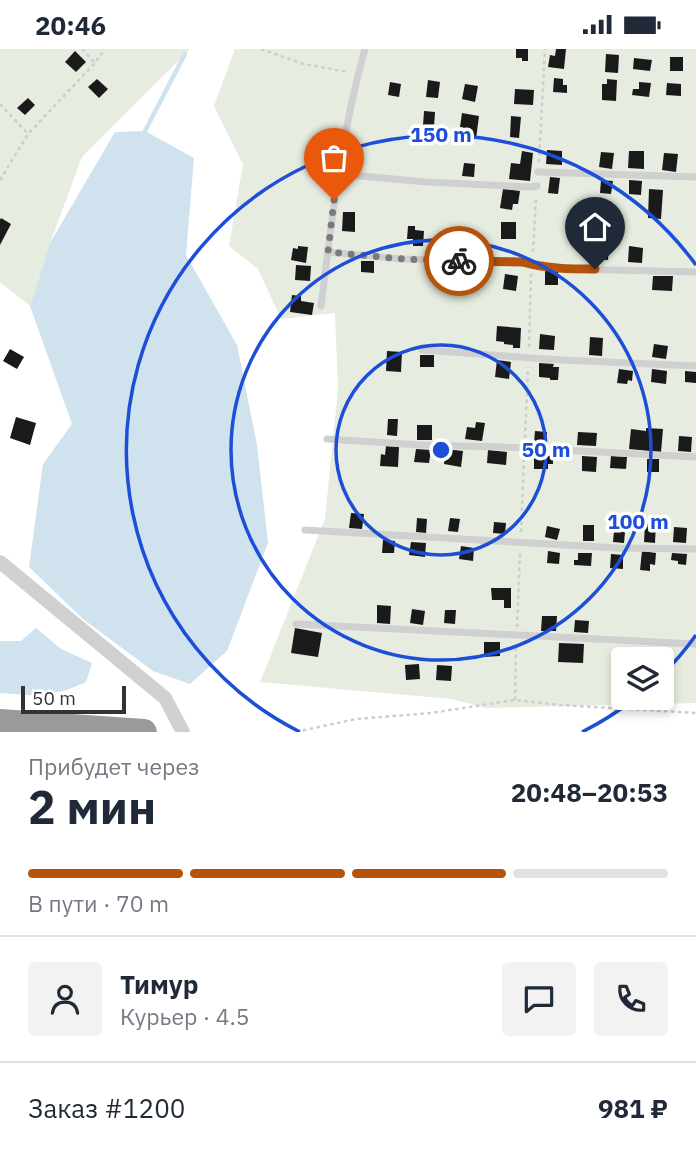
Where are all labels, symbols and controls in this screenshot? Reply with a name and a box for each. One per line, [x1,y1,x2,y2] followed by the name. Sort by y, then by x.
[35,8,106,42] text: 20:46
[410,120,472,148] text: 150 m
[304,128,364,200] pin
[315,139,353,177] icon: bag
[565,197,625,269] pin
[576,208,614,246] icon: home
[424,226,494,296] courier
[440,242,478,280] icon: bike
[522,435,570,463] text: 50 m
[429,438,453,462] centre of rings
[607,507,669,535] text: 100 m
[611,647,674,710] map controls
[611,647,674,710] button: layers
[21,683,126,715] scale bar
[32,686,76,710] text: 50 m
[28,751,200,781] text: Прибудет через
[511,775,668,809] text: 20:48–20:53
[28,777,156,837] text: 2 мин
[28,888,169,918] text: В пути · 70 m
[28,962,102,1036] button: person
[502,962,576,1036] button: chat
[594,962,668,1036] button: phone
[120,967,199,1001] text: Тимур
[120,1001,250,1031] text: Курьер · 4.5
[28,1091,185,1125] text: Заказ #1200
[598,1091,668,1125] text: 981 ₽

